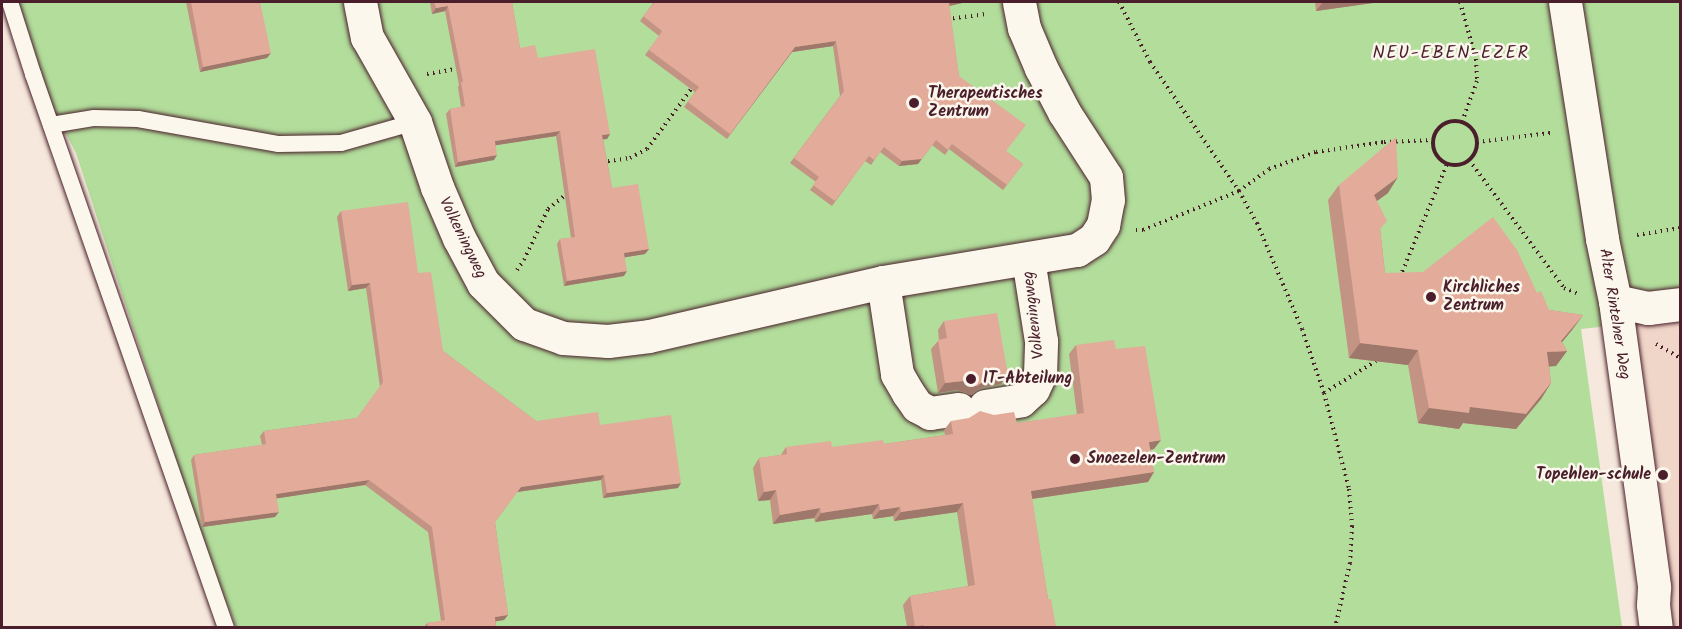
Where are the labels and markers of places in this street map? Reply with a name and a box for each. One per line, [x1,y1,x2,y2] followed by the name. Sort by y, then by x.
[928,84,1043,122] place label: Therapeutisches Zentrum
[905,94,923,112] marker: Therapeutisches Zentrum
[1443,278,1520,316] place label: Kirchliches Zentrum
[1424,290,1438,304] marker: Kirchliches Zentrum
[983,369,1072,389] place label: IT-Abteilung
[964,372,978,386] marker: IT-Abteilung
[1087,449,1226,469] place label: Snoezelen-Zentrum
[1068,452,1082,466] marker: Snoezelen-Zentrum
[1536,465,1651,485] place label: Topehlen-schule
[1656,468,1670,482] marker: Topehlen-schule

